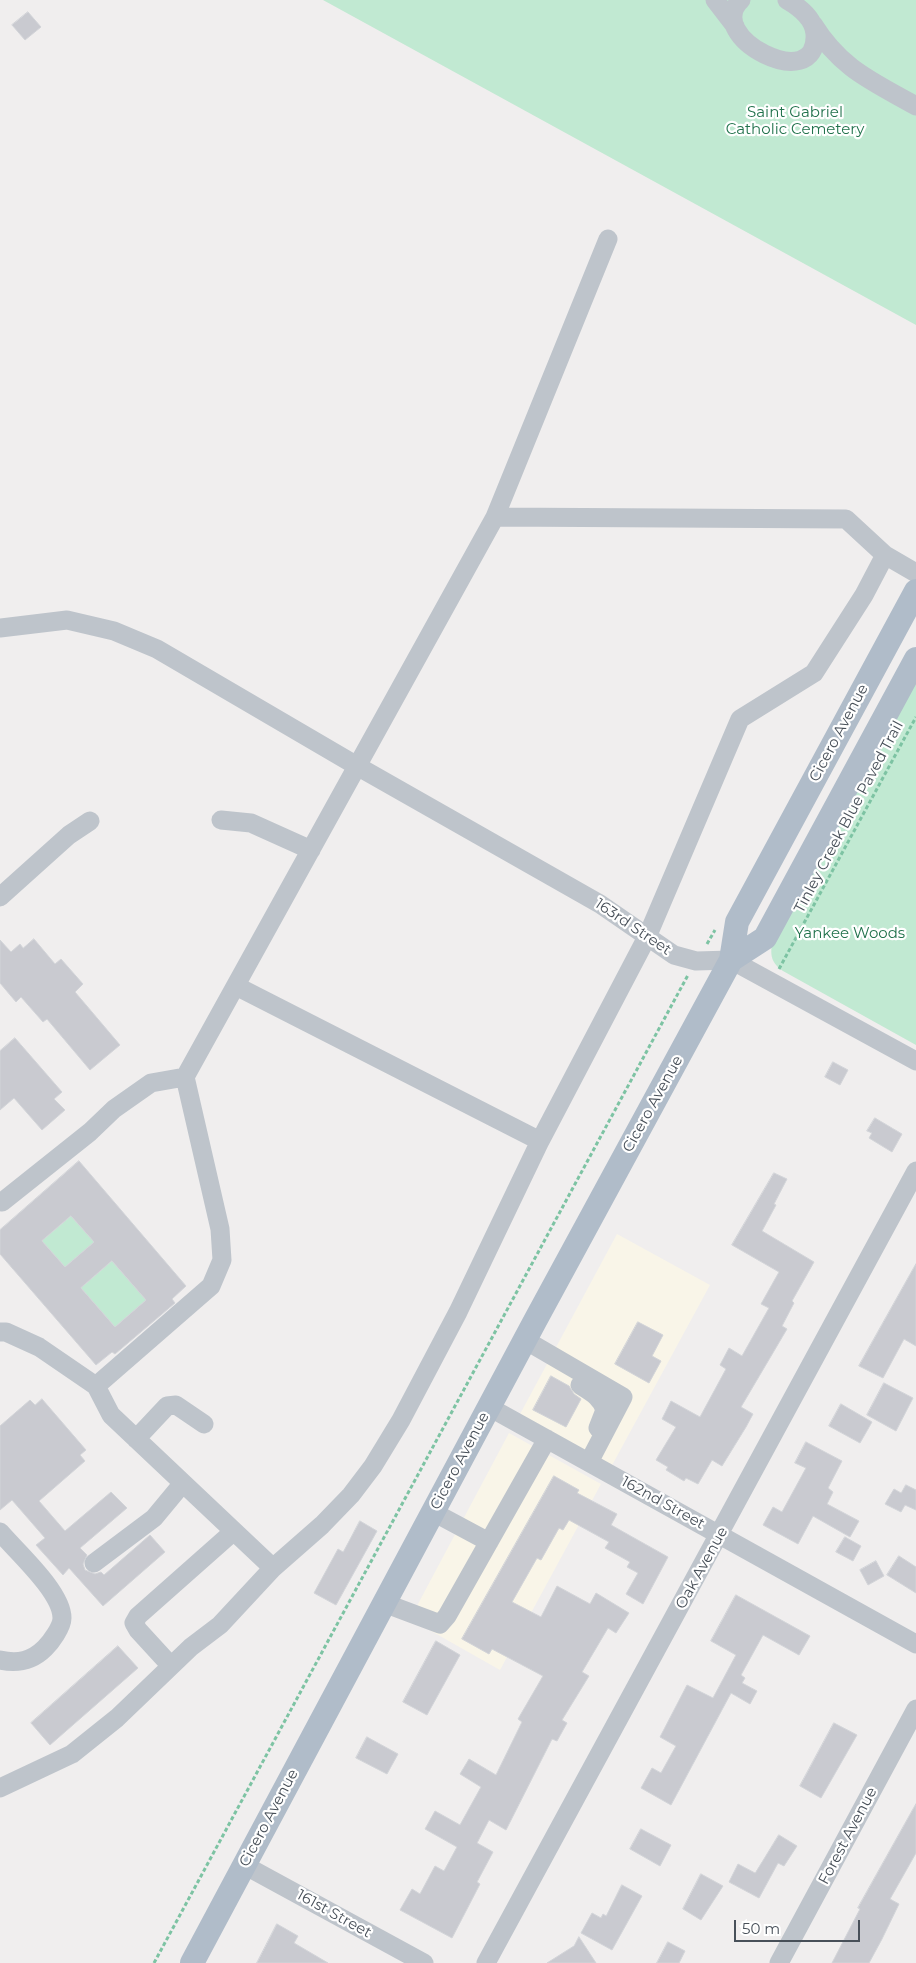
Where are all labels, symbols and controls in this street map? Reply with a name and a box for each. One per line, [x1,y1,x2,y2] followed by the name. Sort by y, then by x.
[726,104,864,139] park label: Saint Gabriel Catholic Cemetery
[806,681,872,785] street label: Cicero Avenue
[791,718,907,916] street label: Tinley Creek Blue Paved Trail
[591,895,675,959] street label: 163rd Street
[795,925,905,943] park label: Yankee Woods
[619,1052,687,1156] street label: Cicero Avenue
[427,1409,493,1513] street label: Cicero Avenue
[618,1473,708,1533] street label: 162nd Street
[672,1524,732,1612] street label: Oak Avenue
[236,1766,302,1870] street label: Cicero Avenue
[815,1784,881,1888] street label: Forest Avenue
[293,1886,375,1942] street label: 161st Street
[736,1910,862,1942] scale bar
[742,1919,780,1938] text: 50 m

